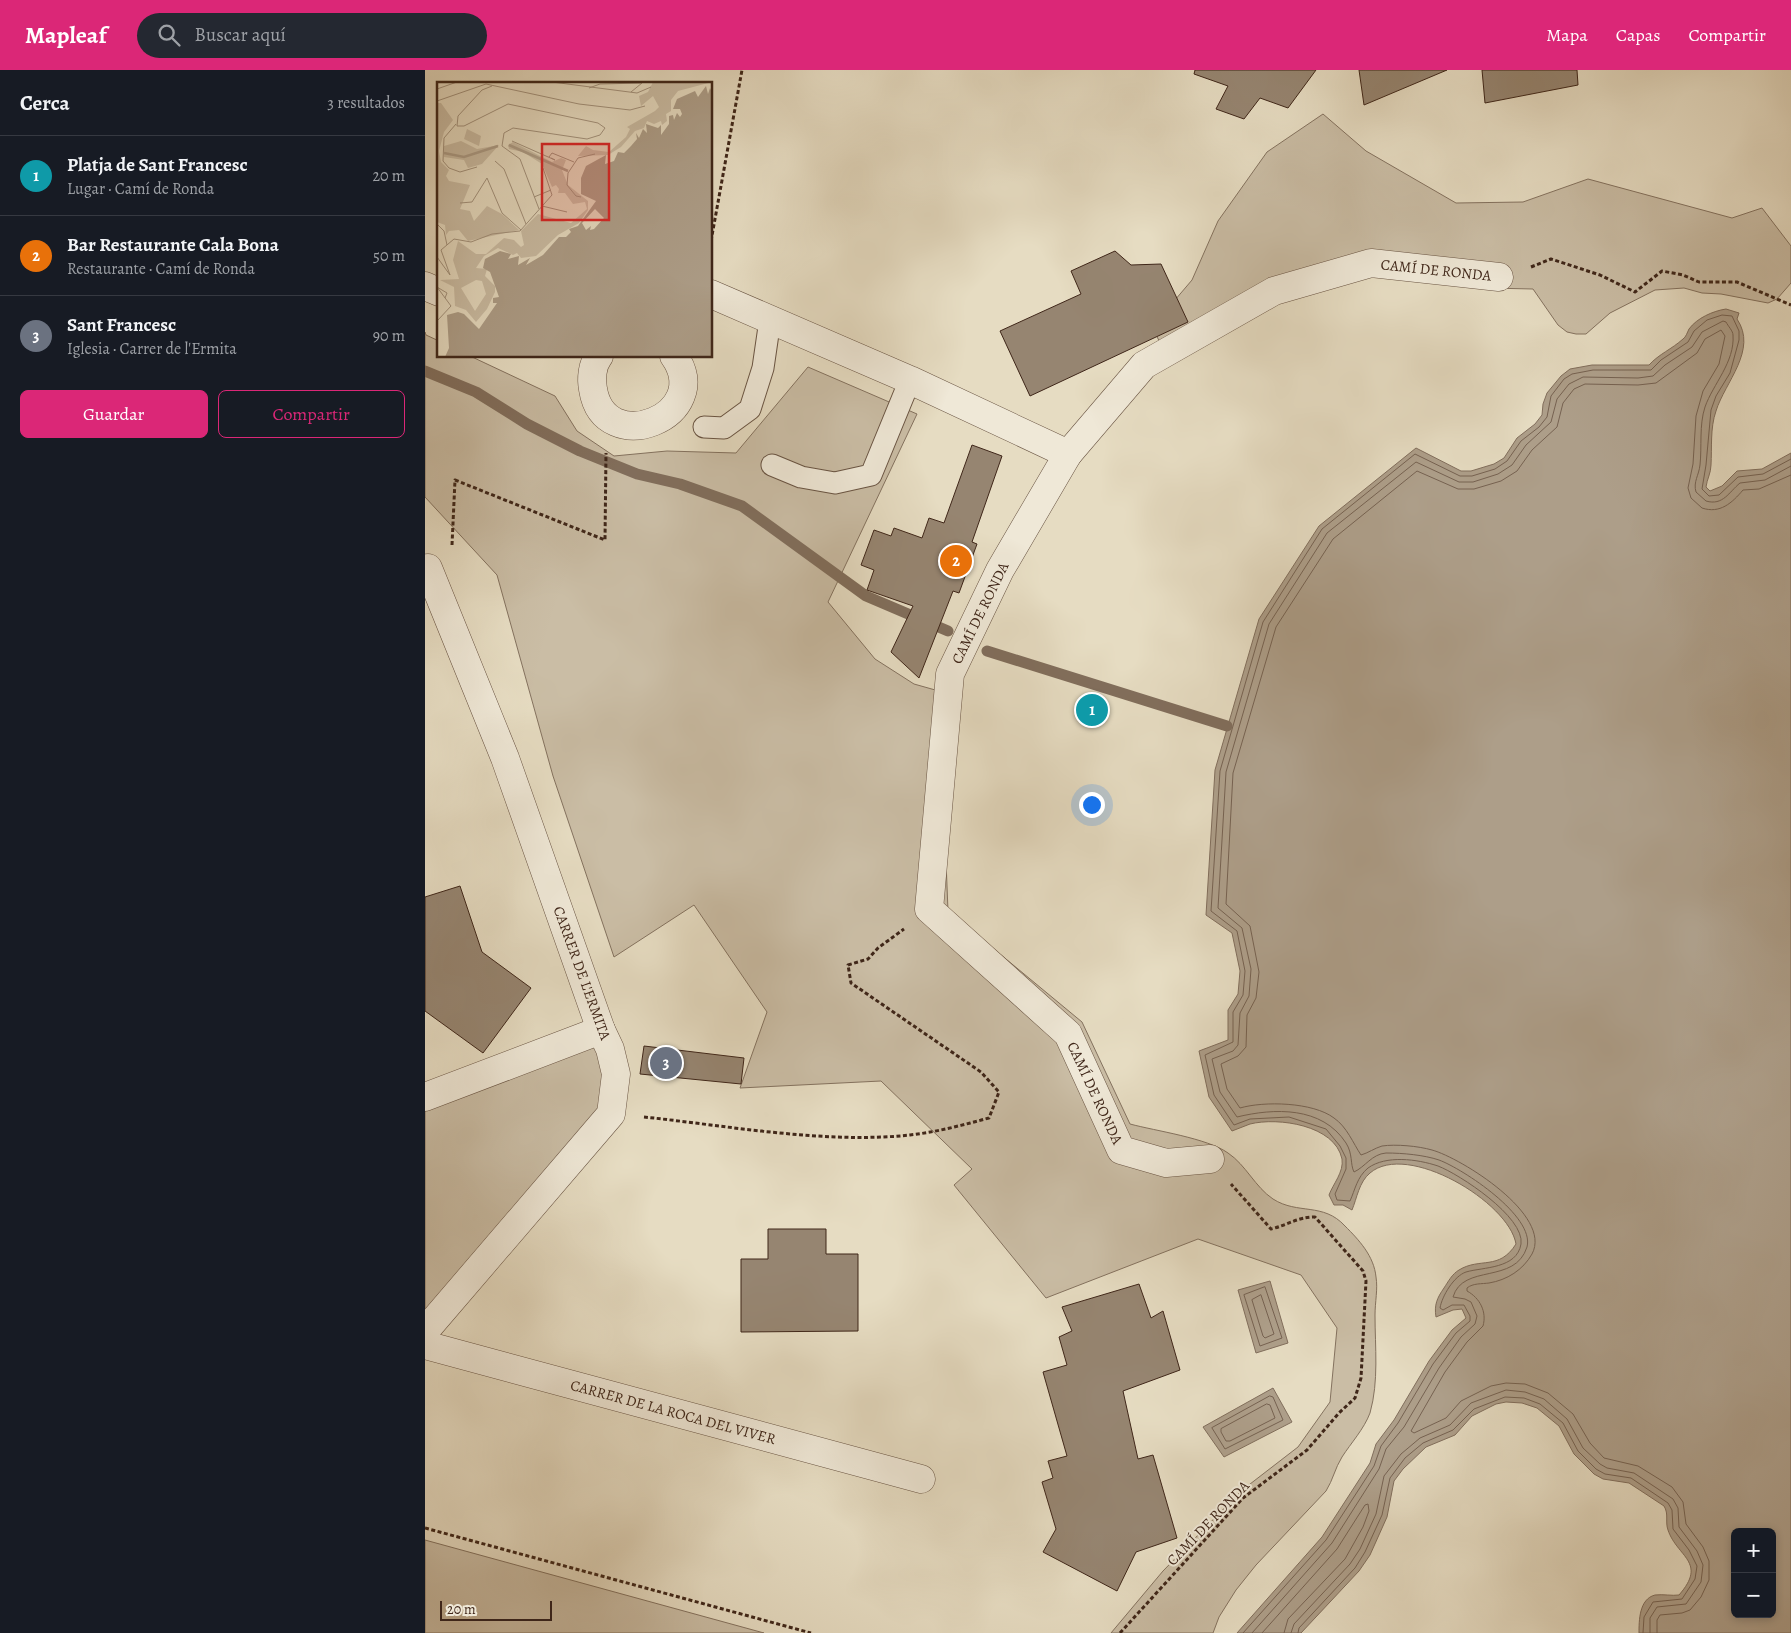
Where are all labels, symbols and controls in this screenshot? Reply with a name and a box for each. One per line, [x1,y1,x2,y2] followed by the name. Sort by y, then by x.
[137,13,487,58] search box
[25,19,107,51] text: Mapleaf
[155,21,183,49] icon: search
[195,22,286,48] text: Buscar aquí
[1546,23,1588,47] text: Mapa
[1616,23,1660,47] text: Capas
[1688,23,1766,47] text: Compartir
[437,82,713,358] inset map
[20,89,70,117] text: Cerca
[327,92,405,114] text: 3 resultados
[67,152,248,178] text: Platja de Sant Francesc
[33,165,39,187] text: 1
[372,165,405,187] text: 20 m
[67,178,214,200] text: Lugar · Camí de Ronda
[67,232,279,258] text: Bar Restaurante Cala Bona
[32,245,40,267] text: 2
[373,245,405,267] text: 50 m
[1380,254,1492,286] street label: CAMÍ DE RONDA
[67,258,255,280] text: Restaurante · Camí de Ronda
[67,312,176,338] text: Sant Francesc
[33,325,39,347] text: 3
[373,325,405,347] text: 90 m
[67,338,237,360] text: Iglesia · Carrer de l'Ermita
[20,390,208,438] button: Guardar
[218,390,405,438] button: Compartir
[940,542,972,580] pin: 2
[947,559,1013,667] street label: CAMÍ DE RONDA
[1076,691,1108,729] pin: 1
[1079,792,1105,818] your location
[548,903,616,1043] street label: CARRER DE L'ERMITA
[1062,1038,1128,1148] street label: CAMÍ DE RONDA
[650,1044,682,1082] pin: 3
[568,1375,779,1449] street label: CARRER DE LA ROCA DEL VIVER
[1162,1476,1254,1570] street label: CAMÍ DE RONDA
[1731,1528,1776,1618] map controls
[1731,1528,1776,1573] button: +
[1731,1573,1776,1618] button: −
[440,1598,553,1621] scale bar
[447,1600,476,1619] text: 20 m

